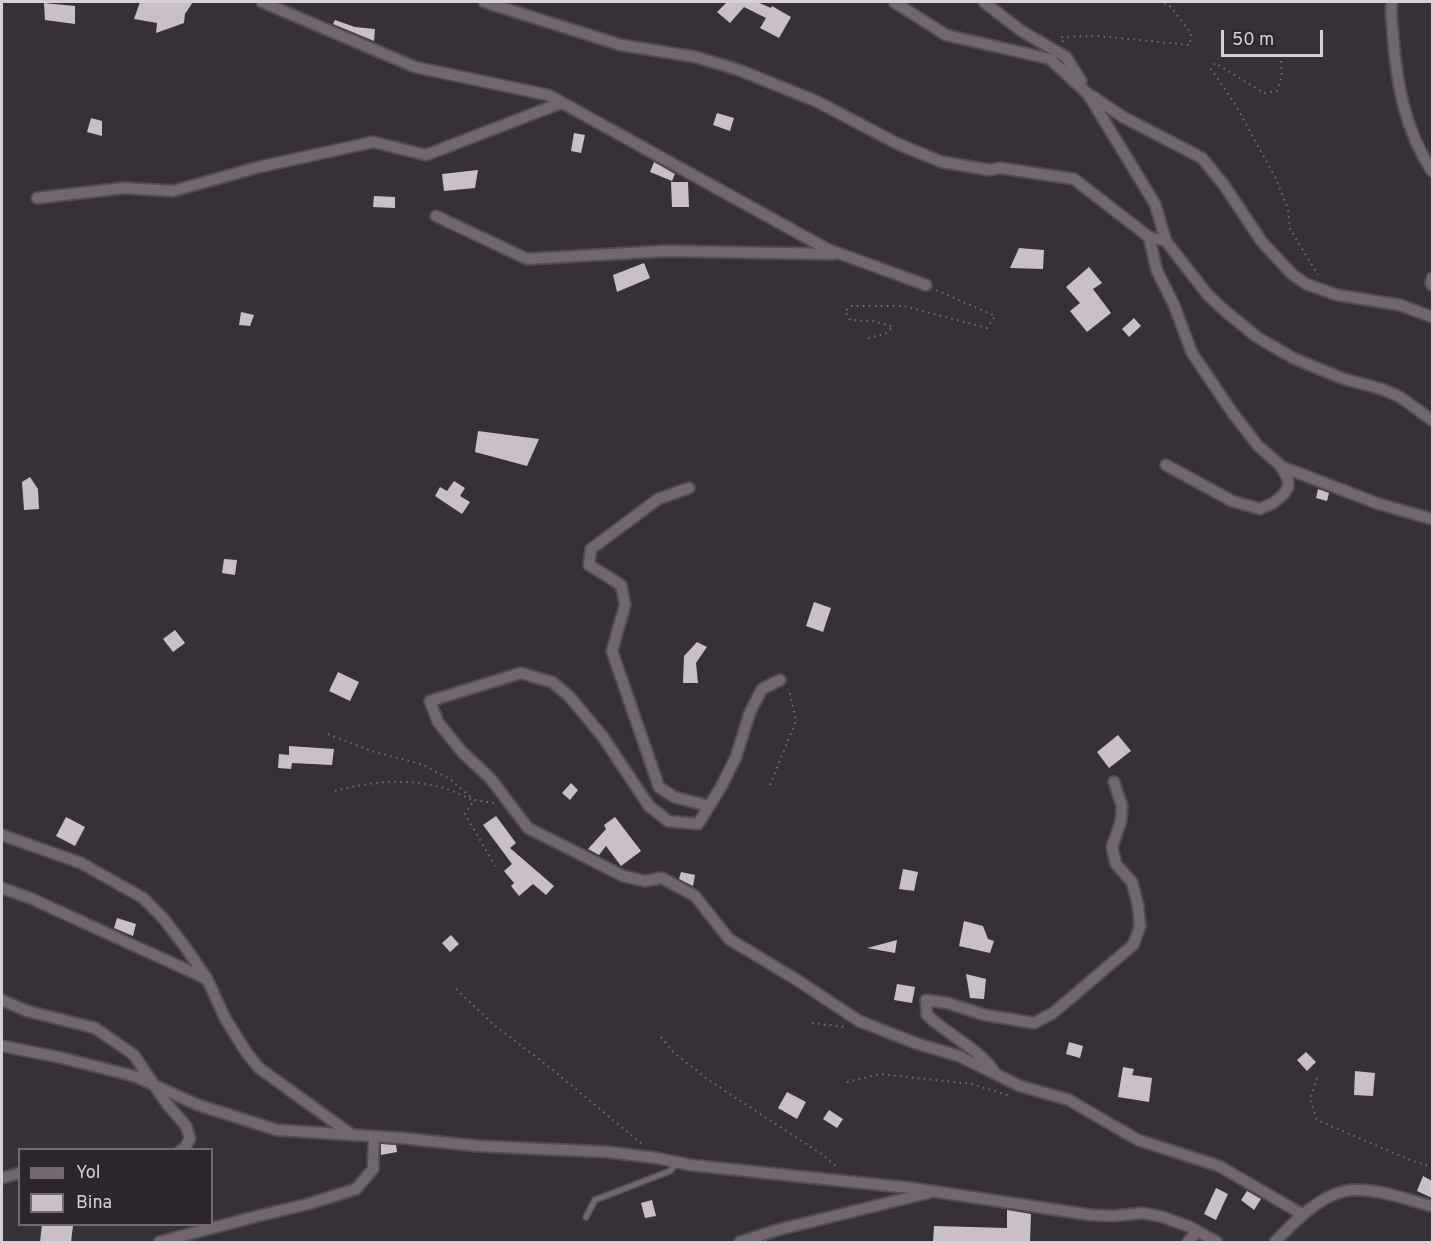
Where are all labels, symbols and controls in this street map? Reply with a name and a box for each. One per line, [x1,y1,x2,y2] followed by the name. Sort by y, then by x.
[1224,18,1326,56] scale bar
[1232,29,1274,52] text: 50 m
[18,1148,213,1226] legend
[76,1162,101,1185] text: Yol
[76,1192,112,1215] text: Bina

